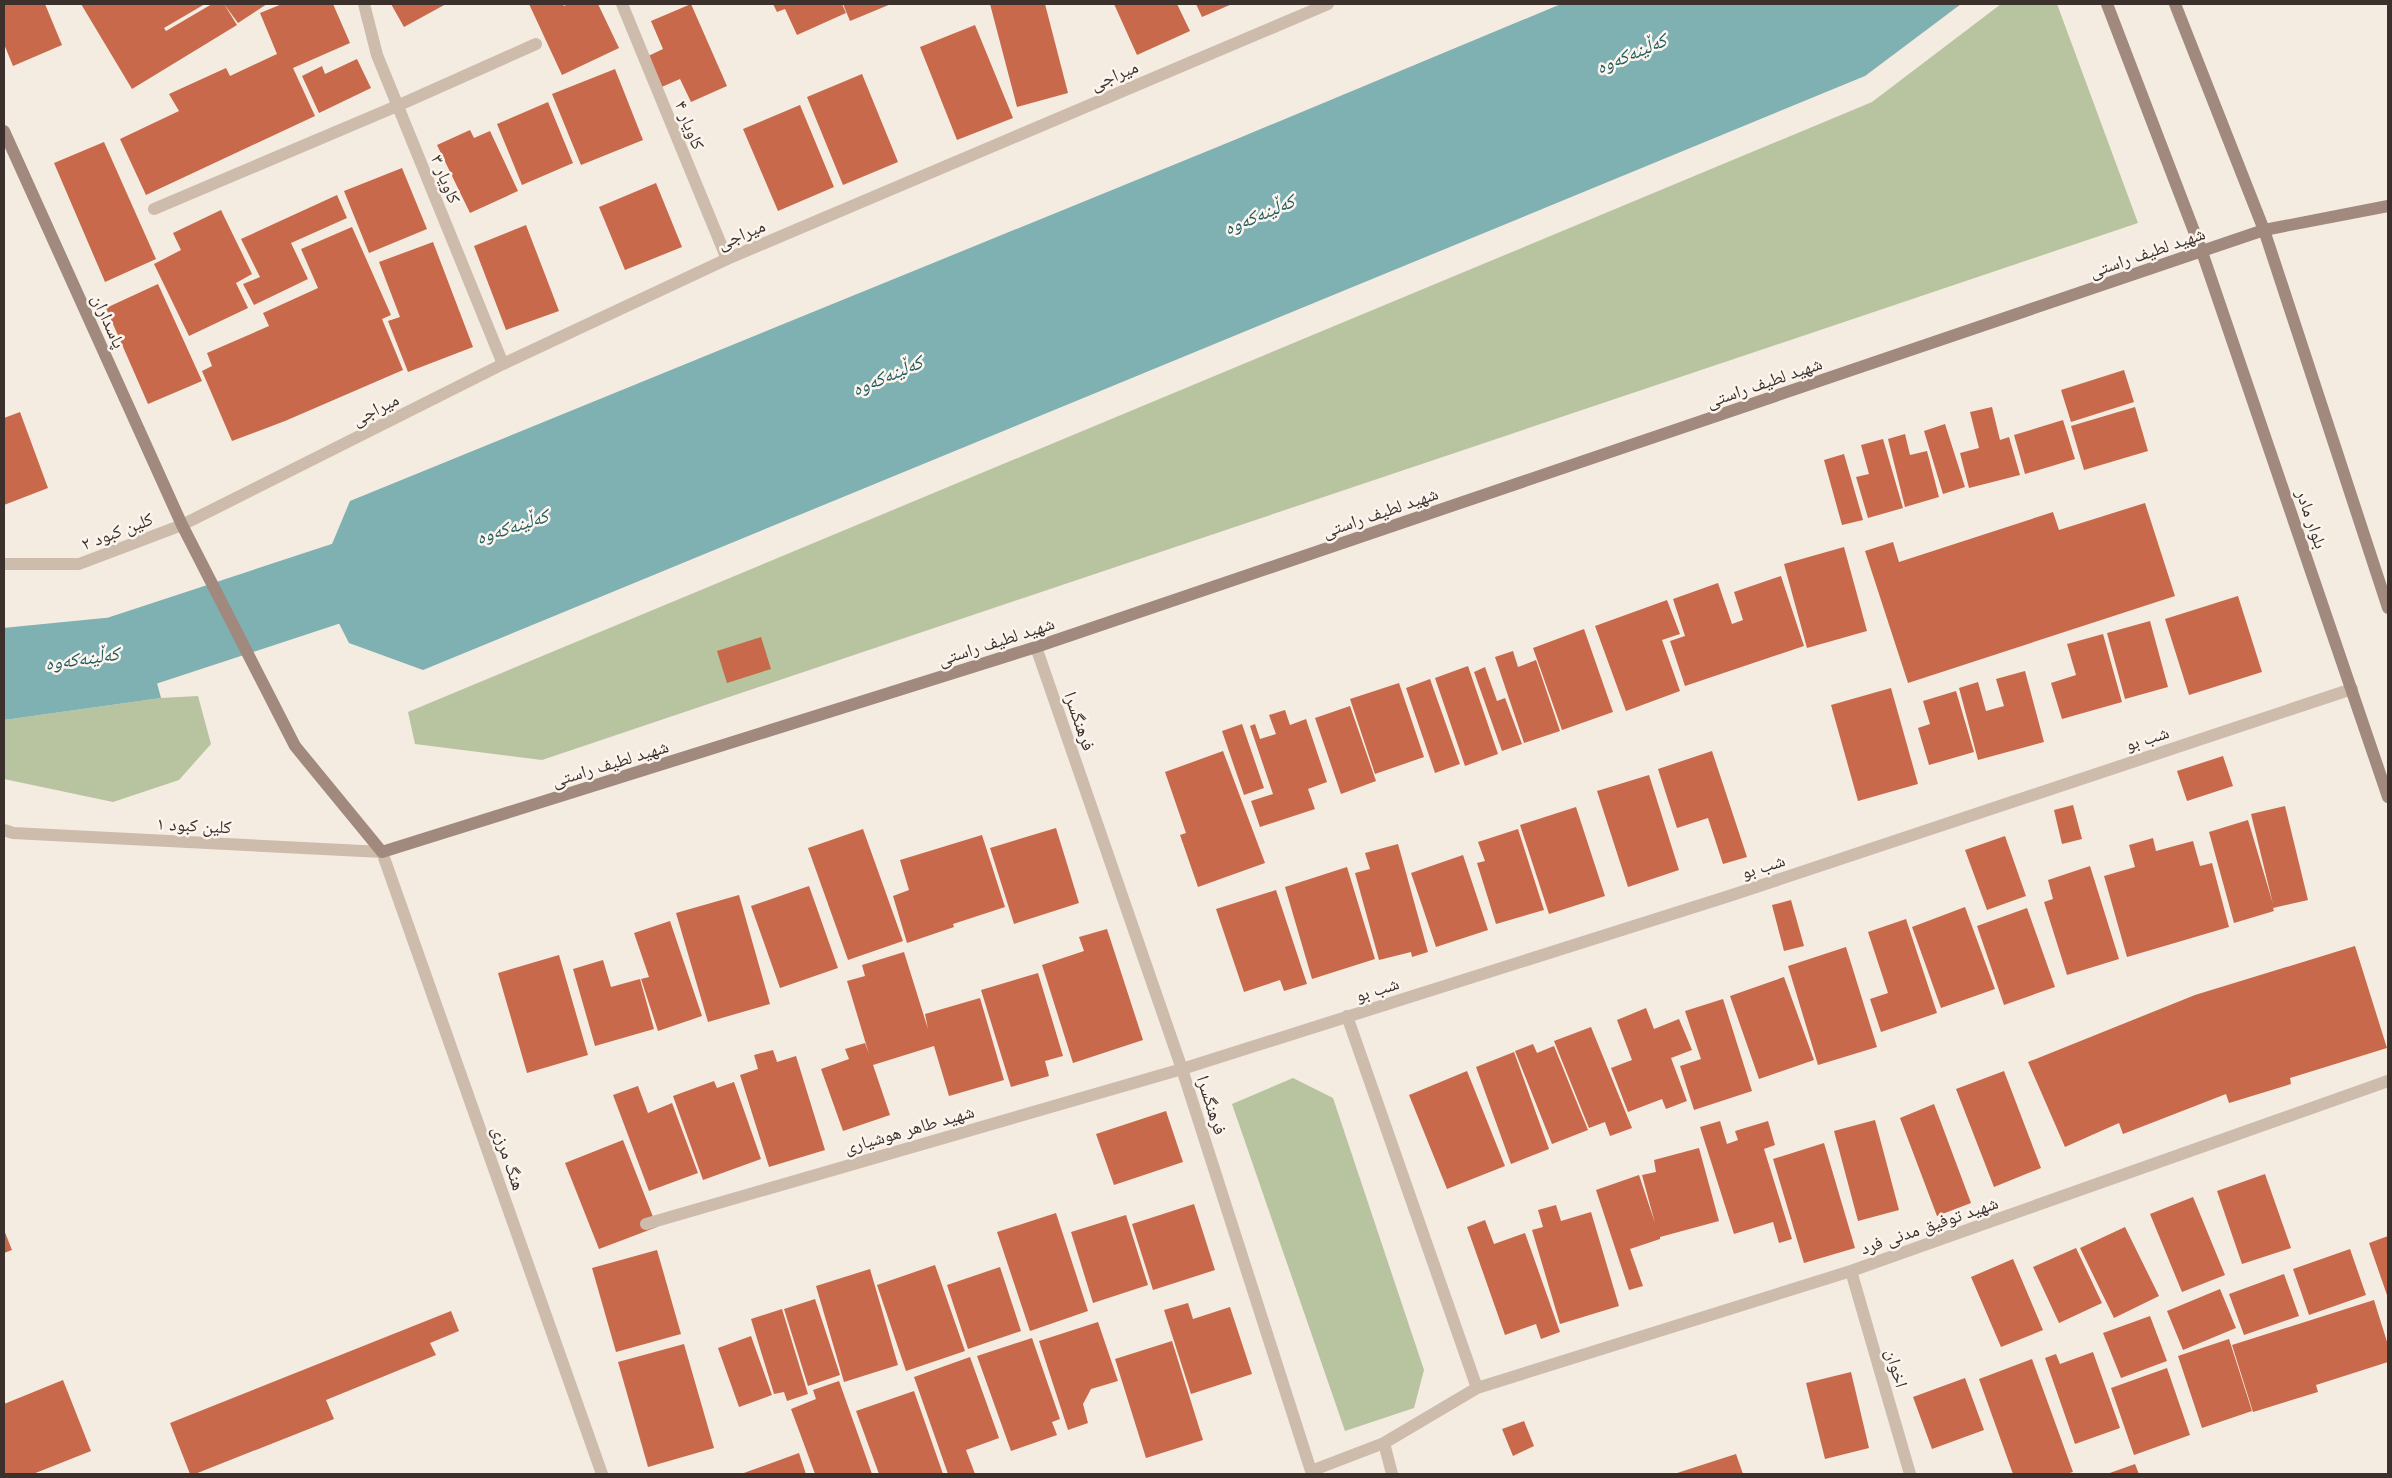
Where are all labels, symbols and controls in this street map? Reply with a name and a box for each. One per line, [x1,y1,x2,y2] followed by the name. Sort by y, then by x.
[1592,26,1673,79] water label: کەڵینەکەوە
[1086,55,1142,95] street label: میراجی
[670,97,710,153] street label: کاویار ۴
[426,151,466,207] street label: کاویار ۳
[1220,187,1301,240] water label: کەڵینەکەوە
[713,214,769,254] street label: میراجی
[2086,221,2208,283] street label: شهید لطیف راستی
[87,290,131,352] street label: پاسداران
[848,348,929,401] water label: کەڵینەکەوە
[1703,351,1825,413] street label: شهید لطیف راستی
[347,387,403,431] street label: میراجی
[1319,481,1441,543] street label: شهید لطیف راستی
[2291,486,2333,552] street label: بلوار مادر
[473,502,554,549] water label: کەڵینەکەوە
[78,507,157,555] street label: کلین کبود ۲
[935,611,1057,671] street label: شهید لطیف راستی
[43,640,124,675] water label: کەڵینەکەوە
[1059,688,1101,754] street label: فرهنگسرا
[2122,720,2172,756] street label: شب بو
[549,734,671,792] street label: شهید لطیف راستی
[156,812,233,838] street label: کلین کبود ۱
[1738,848,1788,884] street label: شب بو
[1352,971,1402,1007] street label: شب بو
[1192,1072,1232,1138] street label: فرهنگسرا
[841,1099,977,1159] street label: شهید طاهر هوشیاری
[487,1123,531,1193] street label: هنگ مرزی
[1857,1191,2001,1259] street label: شهید توفیق مدنی فرد
[1881,1346,1913,1390] street label: اخوان

